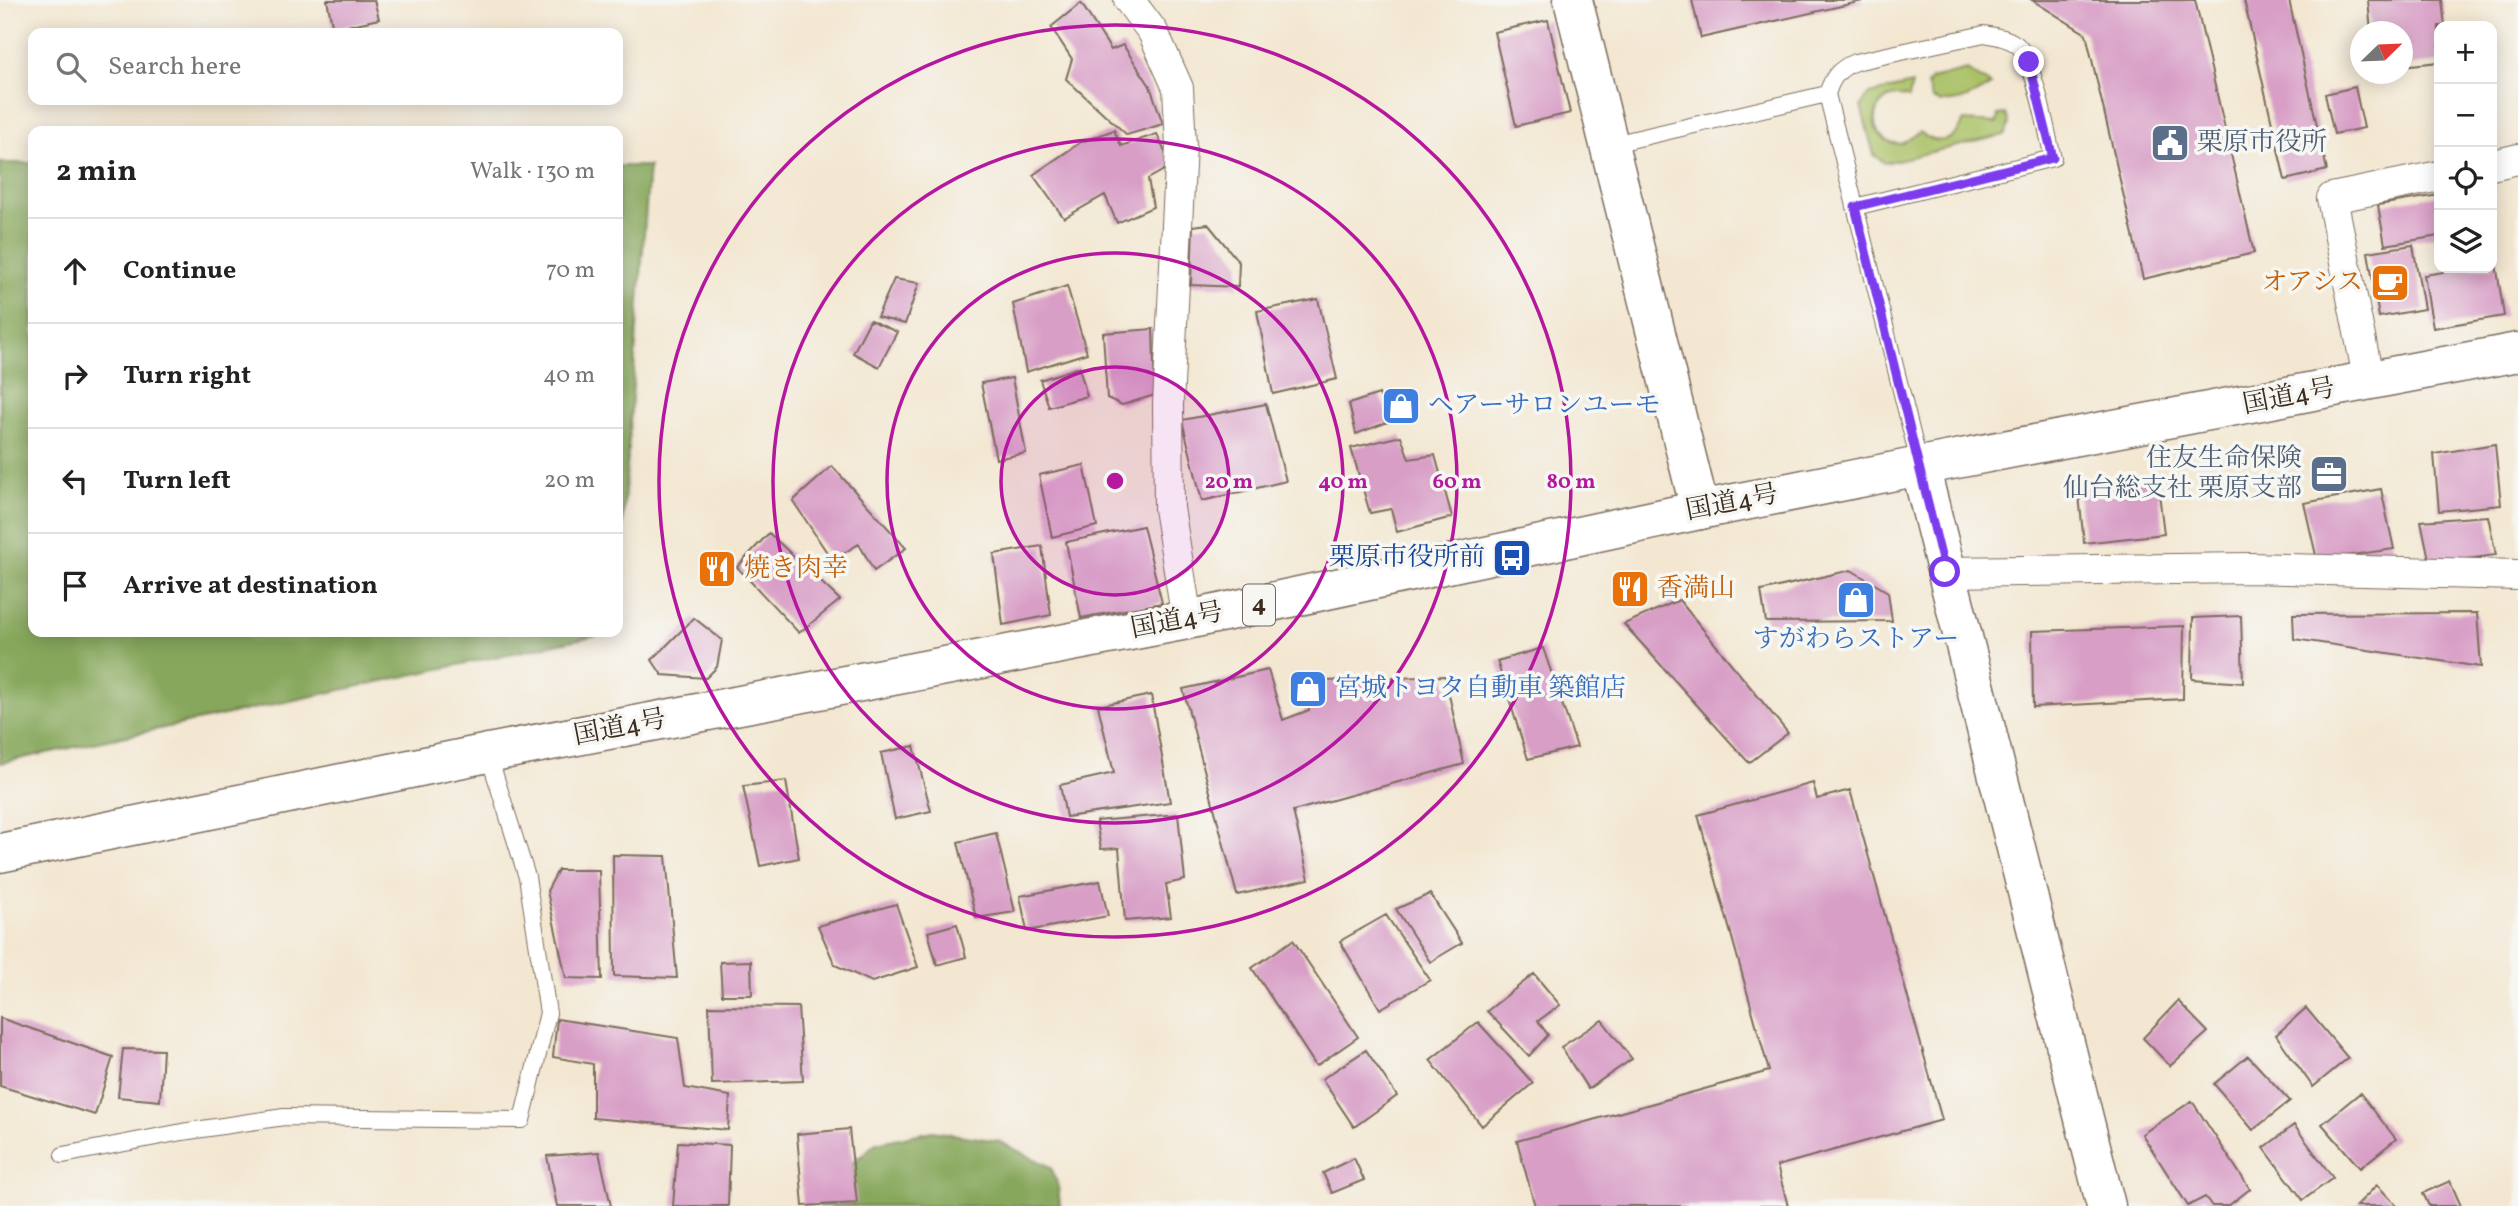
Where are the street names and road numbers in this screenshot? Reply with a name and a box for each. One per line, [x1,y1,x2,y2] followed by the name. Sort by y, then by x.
[2240,370,2338,424] street label: 国道4号
[1683,476,1781,530] street label: 国道4号
[1243,584,1275,626] road number: 4
[1128,594,1226,648] street label: 国道4号
[571,701,669,755] street label: 国道4号

